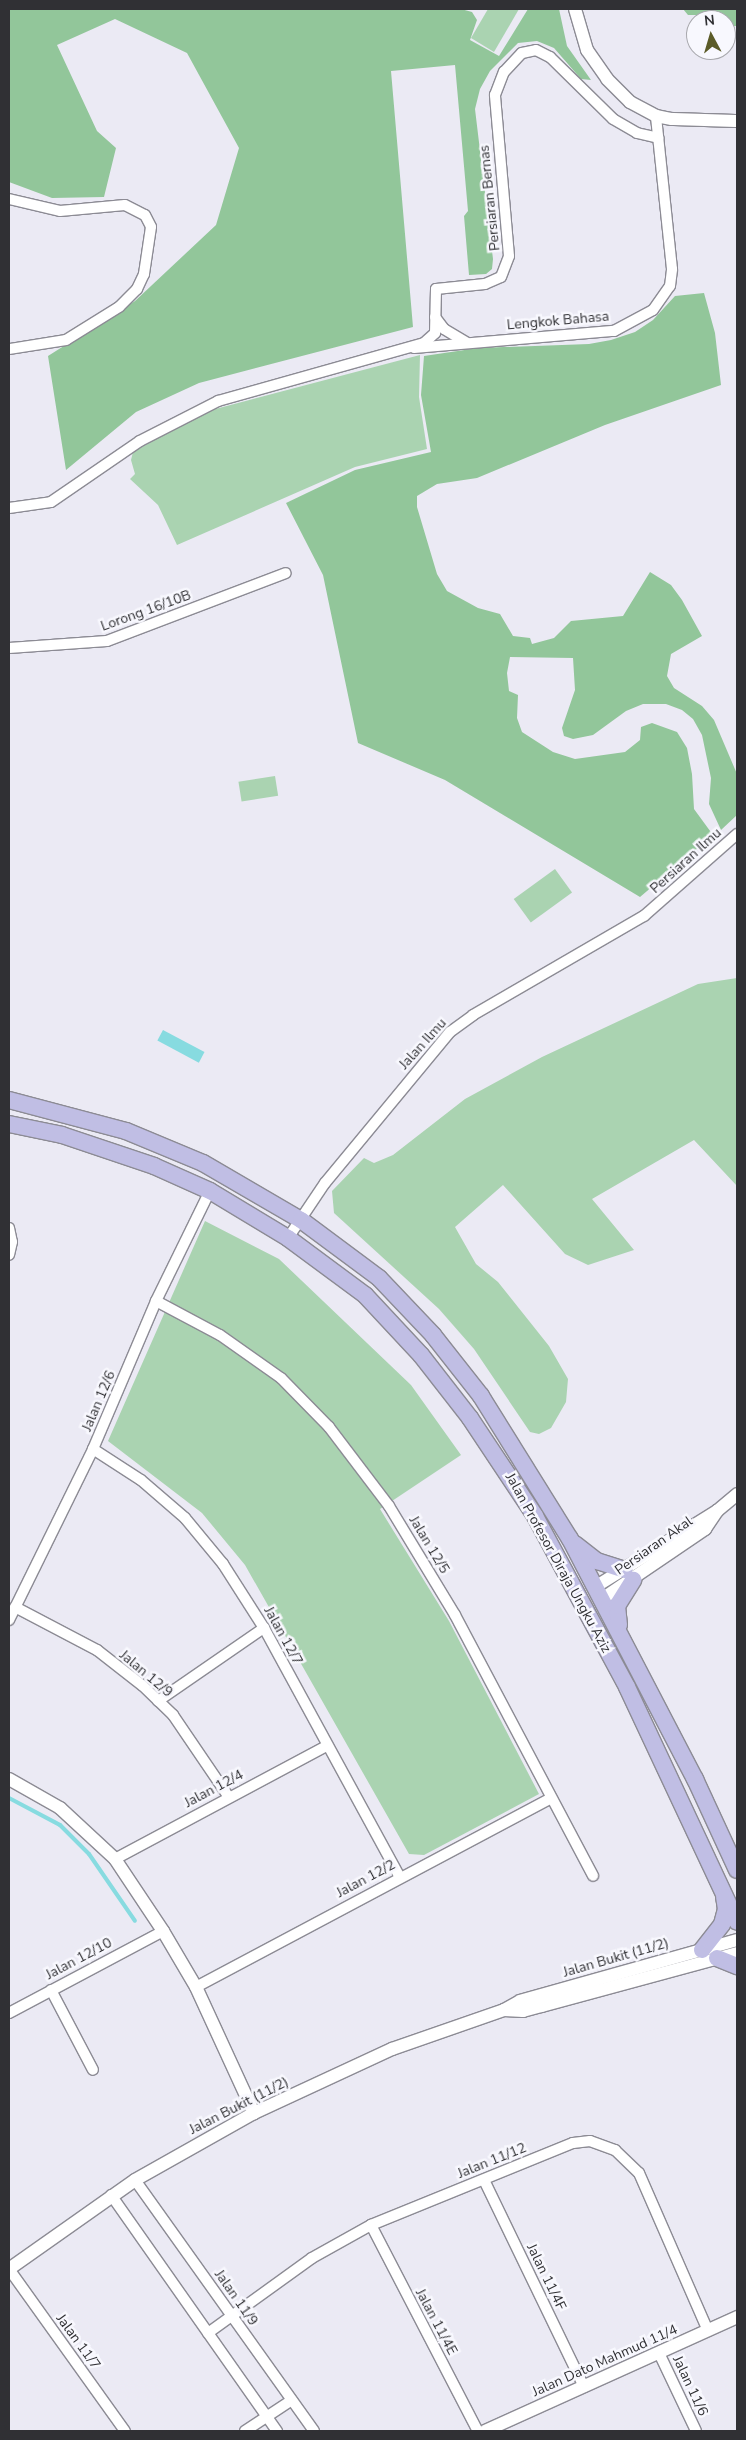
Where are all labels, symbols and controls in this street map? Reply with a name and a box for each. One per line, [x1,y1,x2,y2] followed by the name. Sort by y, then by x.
[686,10,736,60] north arrow
[703,11,716,31] text: N
[476,144,504,252] street label: Persiaran Bernas
[506,308,610,334] street label: Lengkok Bahasa
[99,587,193,635] street label: Lorong 16/10B
[647,825,725,897] street label: Persiaran Ilmu
[396,1015,450,1073] street label: Jalan Ilmu
[79,1368,119,1434] street label: Jalan 12/6
[501,1470,615,1656] street label: Jalan Profesor Diraja Ungku Aziz
[405,1513,453,1577] street label: Jalan 12/5
[612,1513,696,1579] street label: Persiaran Akal
[260,1604,306,1668] street label: Jalan 12/7
[116,1647,176,1701] street label: Jalan 12/9
[182,1767,246,1811] street label: Jalan 12/4
[334,1857,398,1901] street label: Jalan 12/2
[43,1935,115,1983] street label: Jalan 12/10
[561,1935,671,1981] street label: Jalan Bukit (11/2)
[187,2074,291,2138] street label: Jalan Bukit (11/2)
[455,2140,529,2182] street label: Jalan 11/12
[523,2241,569,2313] street label: Jalan 11/4F
[211,2267,261,2329] street label: Jalan 11/9
[412,2286,460,2358] street label: Jalan 11/4E
[52,2311,104,2373] street label: Jalan 11/7
[530,2321,680,2401] street label: Jalan Dato Mahmud 11/4
[669,2353,711,2419] street label: Jalan 11/6

